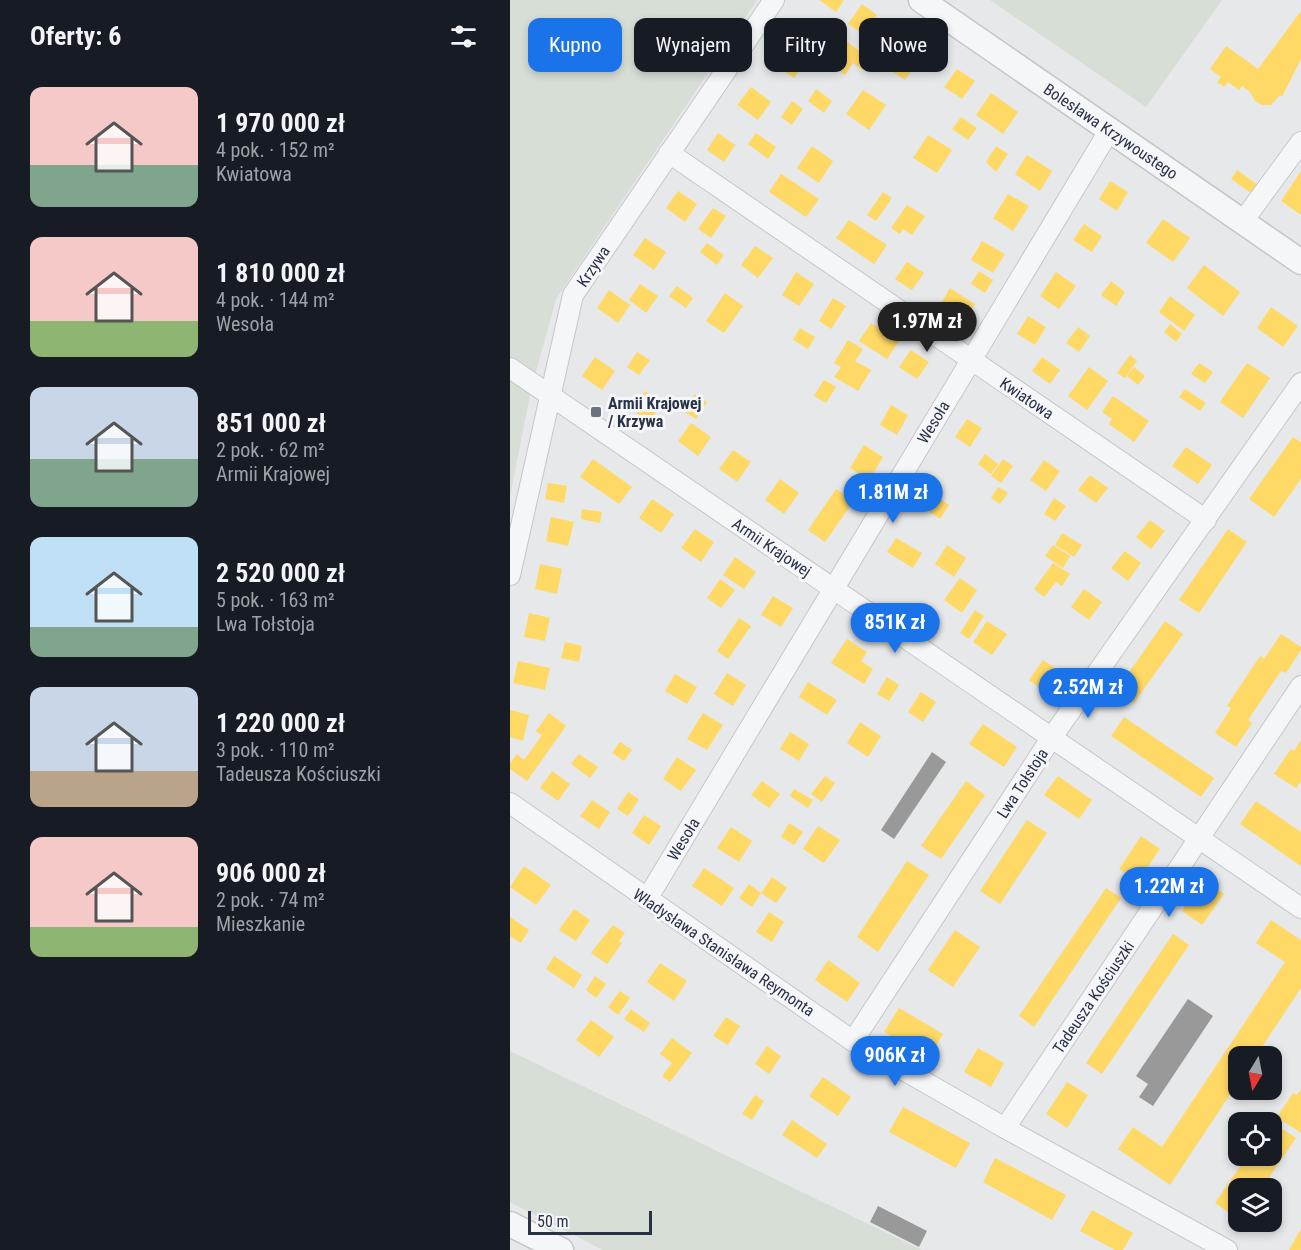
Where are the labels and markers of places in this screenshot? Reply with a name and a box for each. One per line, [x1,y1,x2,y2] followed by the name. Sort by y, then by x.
[865,302,989,353] pin: 1.97M zł
[607,394,702,431] place label: Armii Krajowej / Krzywa
[589,405,603,419] marker: Armii Krajowej / Krzywa
[831,473,955,524] pin: 1.81M zł
[840,603,950,654] pin: 851K zł
[1026,668,1150,719] pin: 2.52M zł
[1107,867,1231,918] pin: 1.22M zł
[840,1036,950,1087] pin: 906K zł

